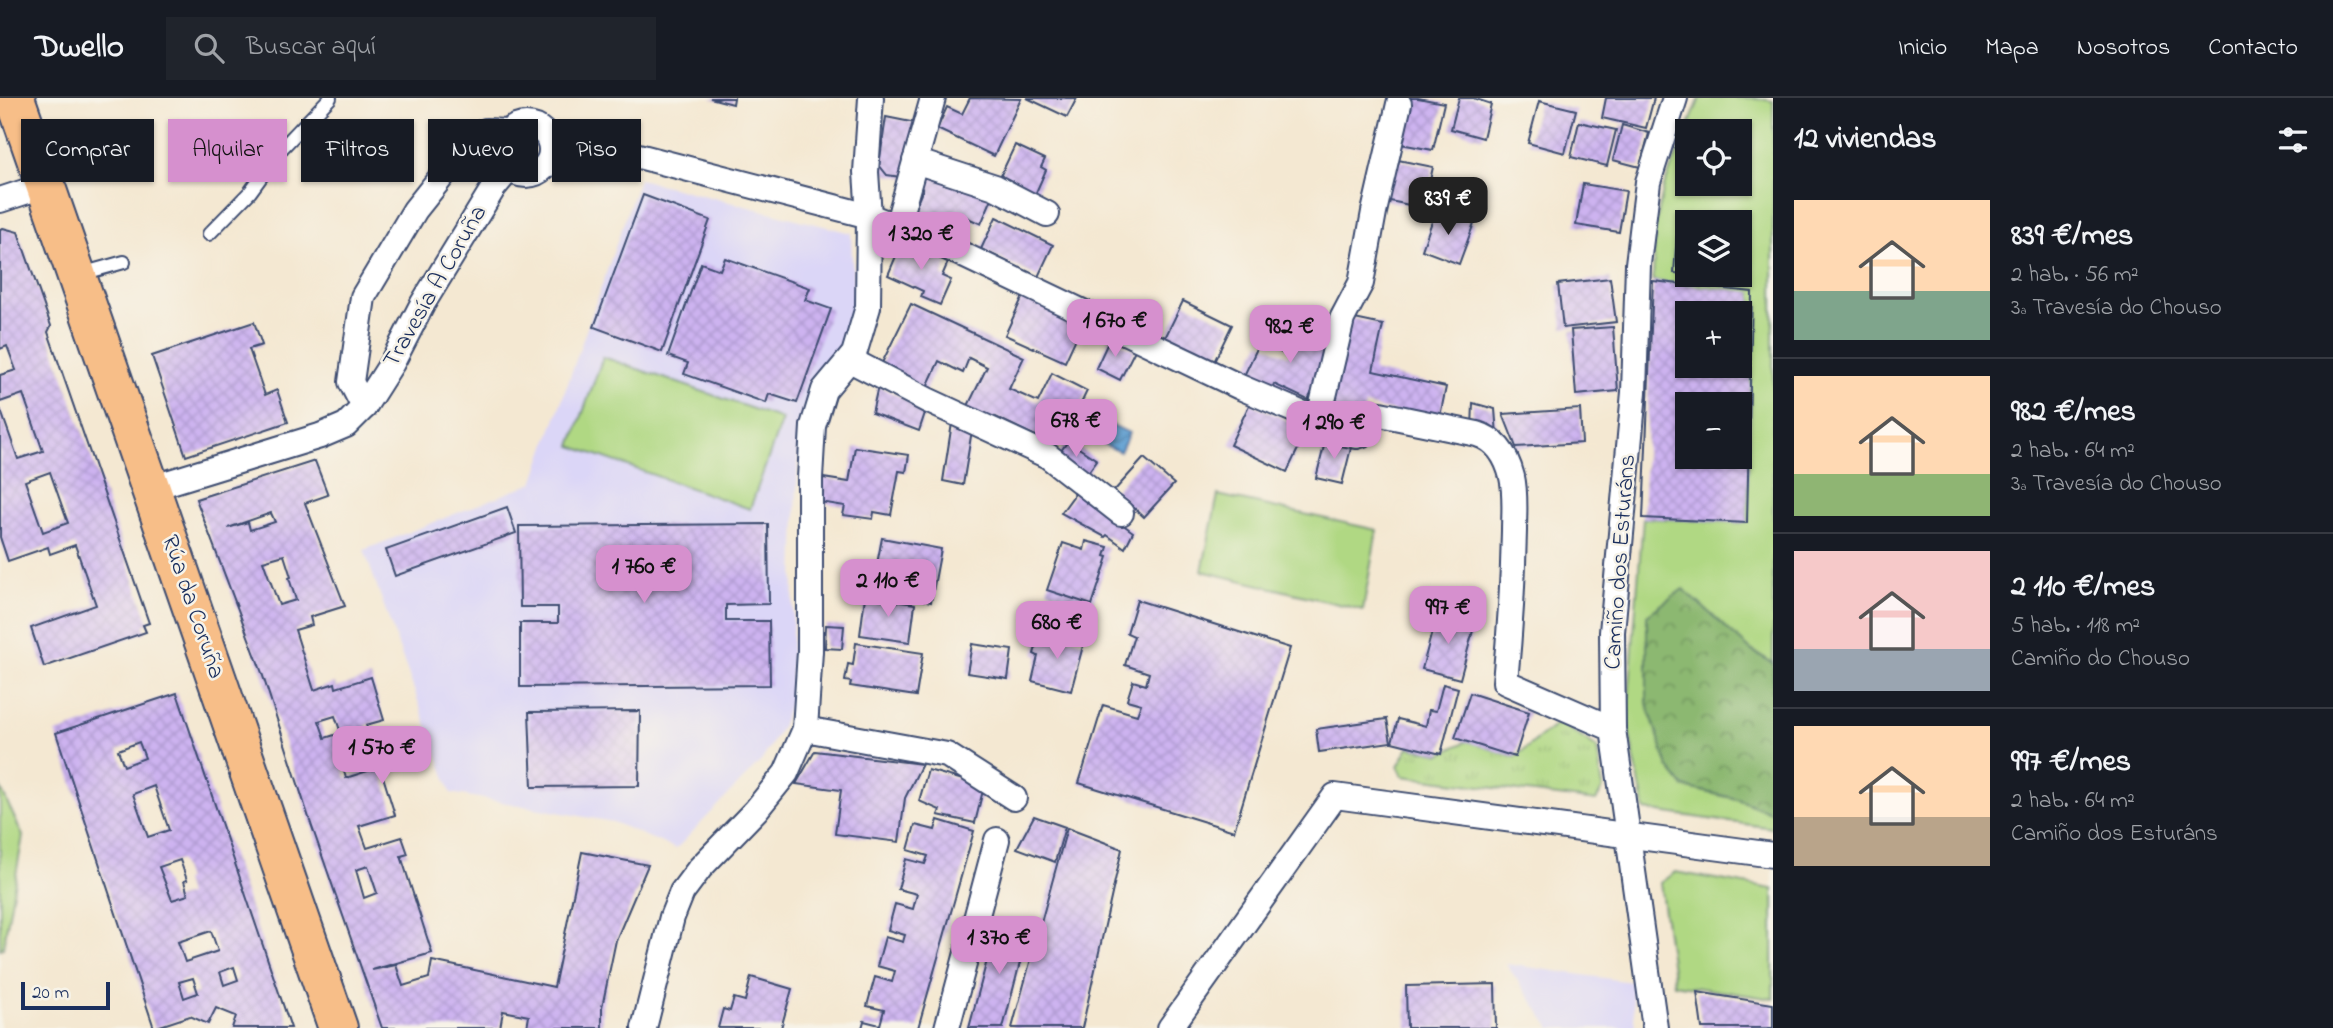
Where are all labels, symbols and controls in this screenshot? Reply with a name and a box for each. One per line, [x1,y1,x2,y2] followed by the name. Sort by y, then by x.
[166,17,656,80] search box
[35,24,124,72] text: Dwello
[190,29,228,67] icon: search
[246,29,376,67] text: Buscar aquí
[1898,31,1947,66] text: Inicio
[1985,31,2039,66] text: Mapa
[2077,31,2170,66] text: Nosotros
[2208,31,2298,66] text: Contacto
[1794,118,1936,162] text: 12 viviendas
[21,119,154,182] chip: Comprar
[168,119,287,182] chip: Alquilar
[301,119,414,182] chip: Filtros
[428,119,538,182] chip: Nuevo
[552,119,641,182] chip: Piso
[1675,119,1752,469] map controls
[1675,119,1752,196] button: locate
[2274,121,2312,159] icon: filters
[1399,178,1497,237] pin: 839 €
[1425,183,1471,216] text: 839 €
[375,199,497,375] street label: Travesía A Coruña
[1675,210,1752,287] button: layers
[856,212,986,272] pin: 1 320 €
[2011,215,2133,259] text: 839 €/mes
[888,218,954,251] text: 1 320 €
[1850,228,1934,312] icon: home
[2011,259,2138,292] text: 2 hab. · 56 m²
[2011,292,2222,325] text: 3ª Travesía do Chouso
[1050,300,1180,359] pin: 1 670 €
[1675,301,1752,378] button: +
[1083,305,1147,338] text: 1 670 €
[1241,306,1339,365] pin: 982 €
[1266,311,1314,344] text: 982 €
[2011,391,2136,435] text: 982 €/mes
[1675,392,1752,469] button: −
[1027,400,1125,459] pin: 678 €
[1269,402,1399,461] pin: 1 290 €
[1850,404,1934,488] icon: home
[1051,405,1101,438] text: 678 €
[1302,407,1366,440] text: 1 290 €
[2011,435,2135,468] text: 2 hab. · 64 m²
[1596,453,1646,671] street label: Camiño dos Esturáns
[2011,468,2222,501] text: 3ª Travesía do Chouso
[151,530,233,684] street label: Rúa da Coruña
[579,546,709,605] pin: 1 760 €
[612,551,676,584] text: 1 760 €
[823,560,953,619] pin: 2 110 €
[856,565,920,598] text: 2 110 €
[2011,566,2155,610] text: 2 110 €/mes
[1850,579,1934,663] icon: home
[1399,587,1497,646] pin: 997 €
[1425,592,1471,625] text: 997 €
[1008,602,1106,661] pin: 680 €
[1032,607,1082,640] text: 680 €
[2011,610,2140,643] text: 5 hab. · 118 m²
[2011,643,2190,676] text: Camiño do Chouso
[317,726,447,786] pin: 1 570 €
[348,732,416,765] text: 1 570 €
[2011,741,2131,785] text: 997 €/mes
[1850,754,1934,838] icon: home
[2011,785,2135,818] text: 2 hab. · 64 m²
[2011,818,2218,851] text: Camiño dos Esturáns
[934,916,1064,976] pin: 1 370 €
[967,922,1031,955] text: 1 370 €
[21,979,110,1011] scale bar
[32,980,69,1007] text: 20 m

